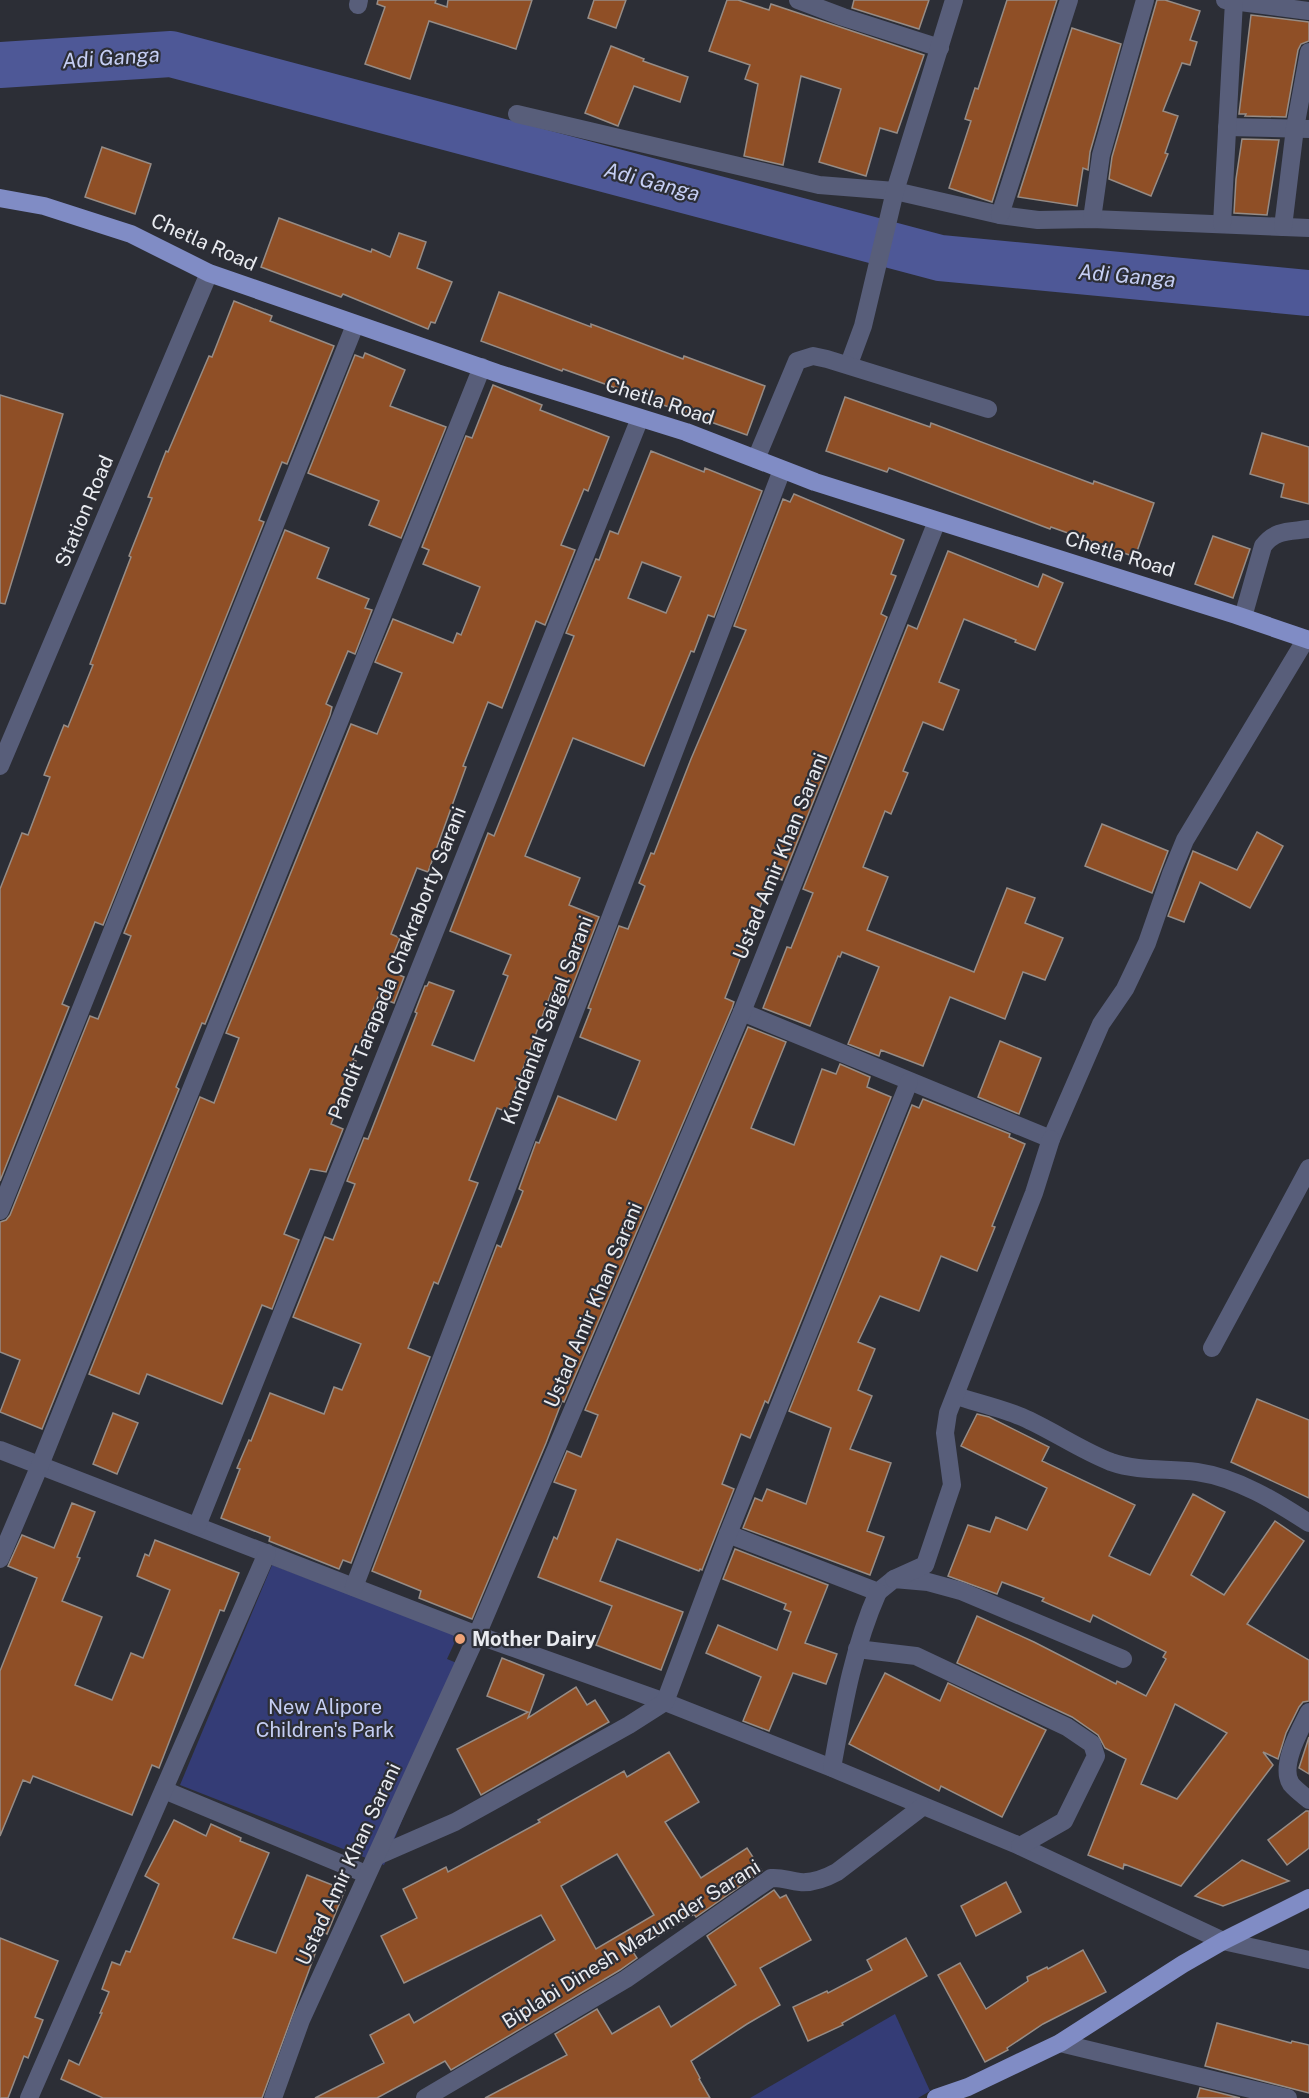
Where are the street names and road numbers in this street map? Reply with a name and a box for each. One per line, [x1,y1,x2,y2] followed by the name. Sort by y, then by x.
[147,208,261,276] street label: Chetla Road
[602,372,718,430] street label: Chetla Road
[50,451,118,571] street label: Station Road
[1062,526,1178,582] street label: Chetla Road
[728,749,832,963] street label: Ustad Amir Khan Sarani
[323,803,471,1123] street label: Pandit Tarapada Chakraborty Sarani
[496,912,598,1128] street label: Kundanlal Saigal Sarani
[539,1199,647,1411] street label: Ustad Amir Khan Sarani
[290,1759,406,1969] street label: Ustad Amir Khan Sarani
[497,1854,765,2034] street label: Biplabi Dinesh Mazumder Sarani

